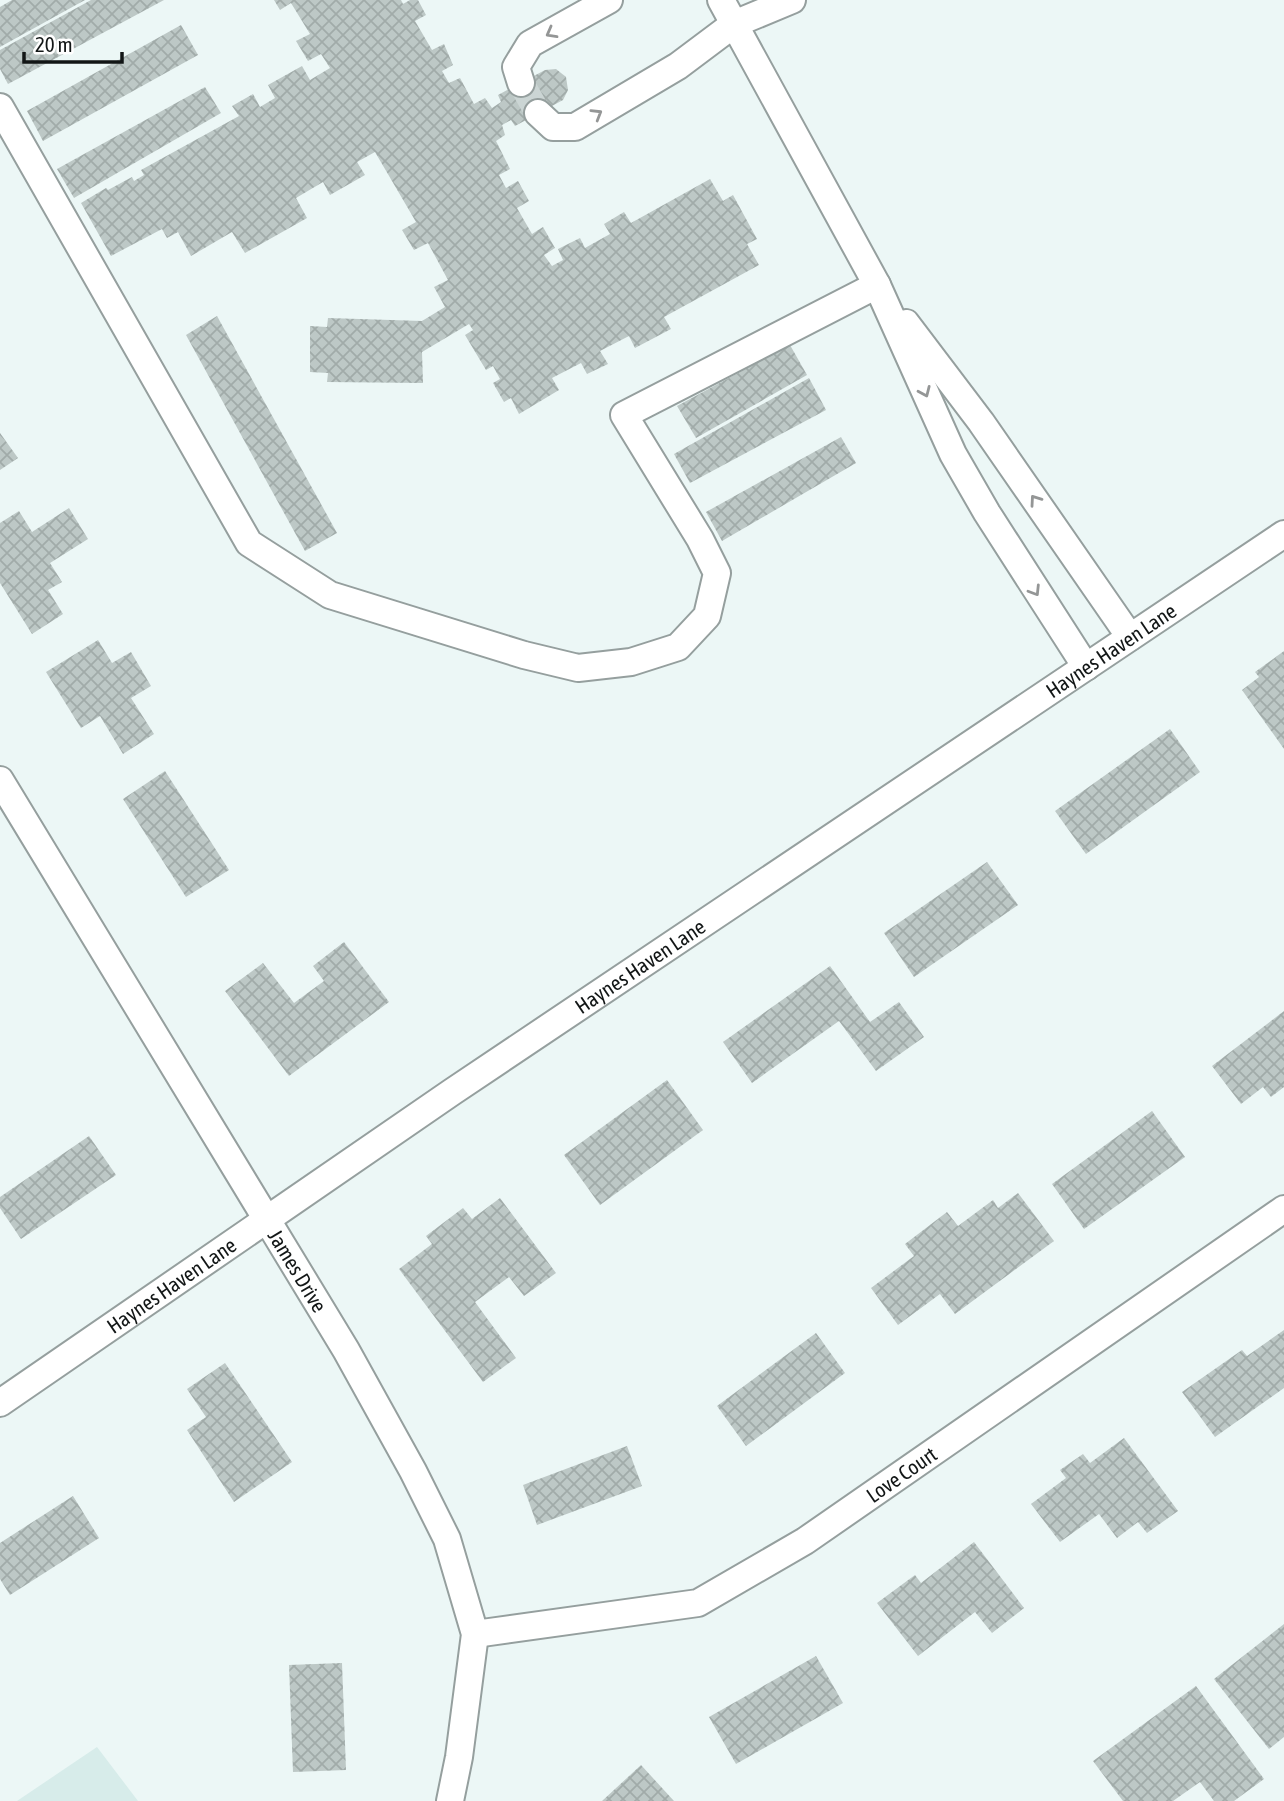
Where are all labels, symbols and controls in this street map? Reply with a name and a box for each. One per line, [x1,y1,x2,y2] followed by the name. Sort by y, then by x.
[24,21,122,65] scale bar
[545,25,558,38] one-way arrow
[35,32,73,56] text: 20 m
[590,109,603,122] one-way arrow
[917,385,931,397] one-way arrow
[1031,495,1043,508] one-way arrow
[1027,583,1040,596] one-way arrow
[1041,598,1180,702] street label: Haynes Haven Lane
[570,914,710,1018] street label: Haynes Haven Lane
[264,1225,332,1316] street label: James Drive
[102,1232,241,1338] street label: Haynes Haven Lane
[862,1442,941,1507] street label: Love Court

